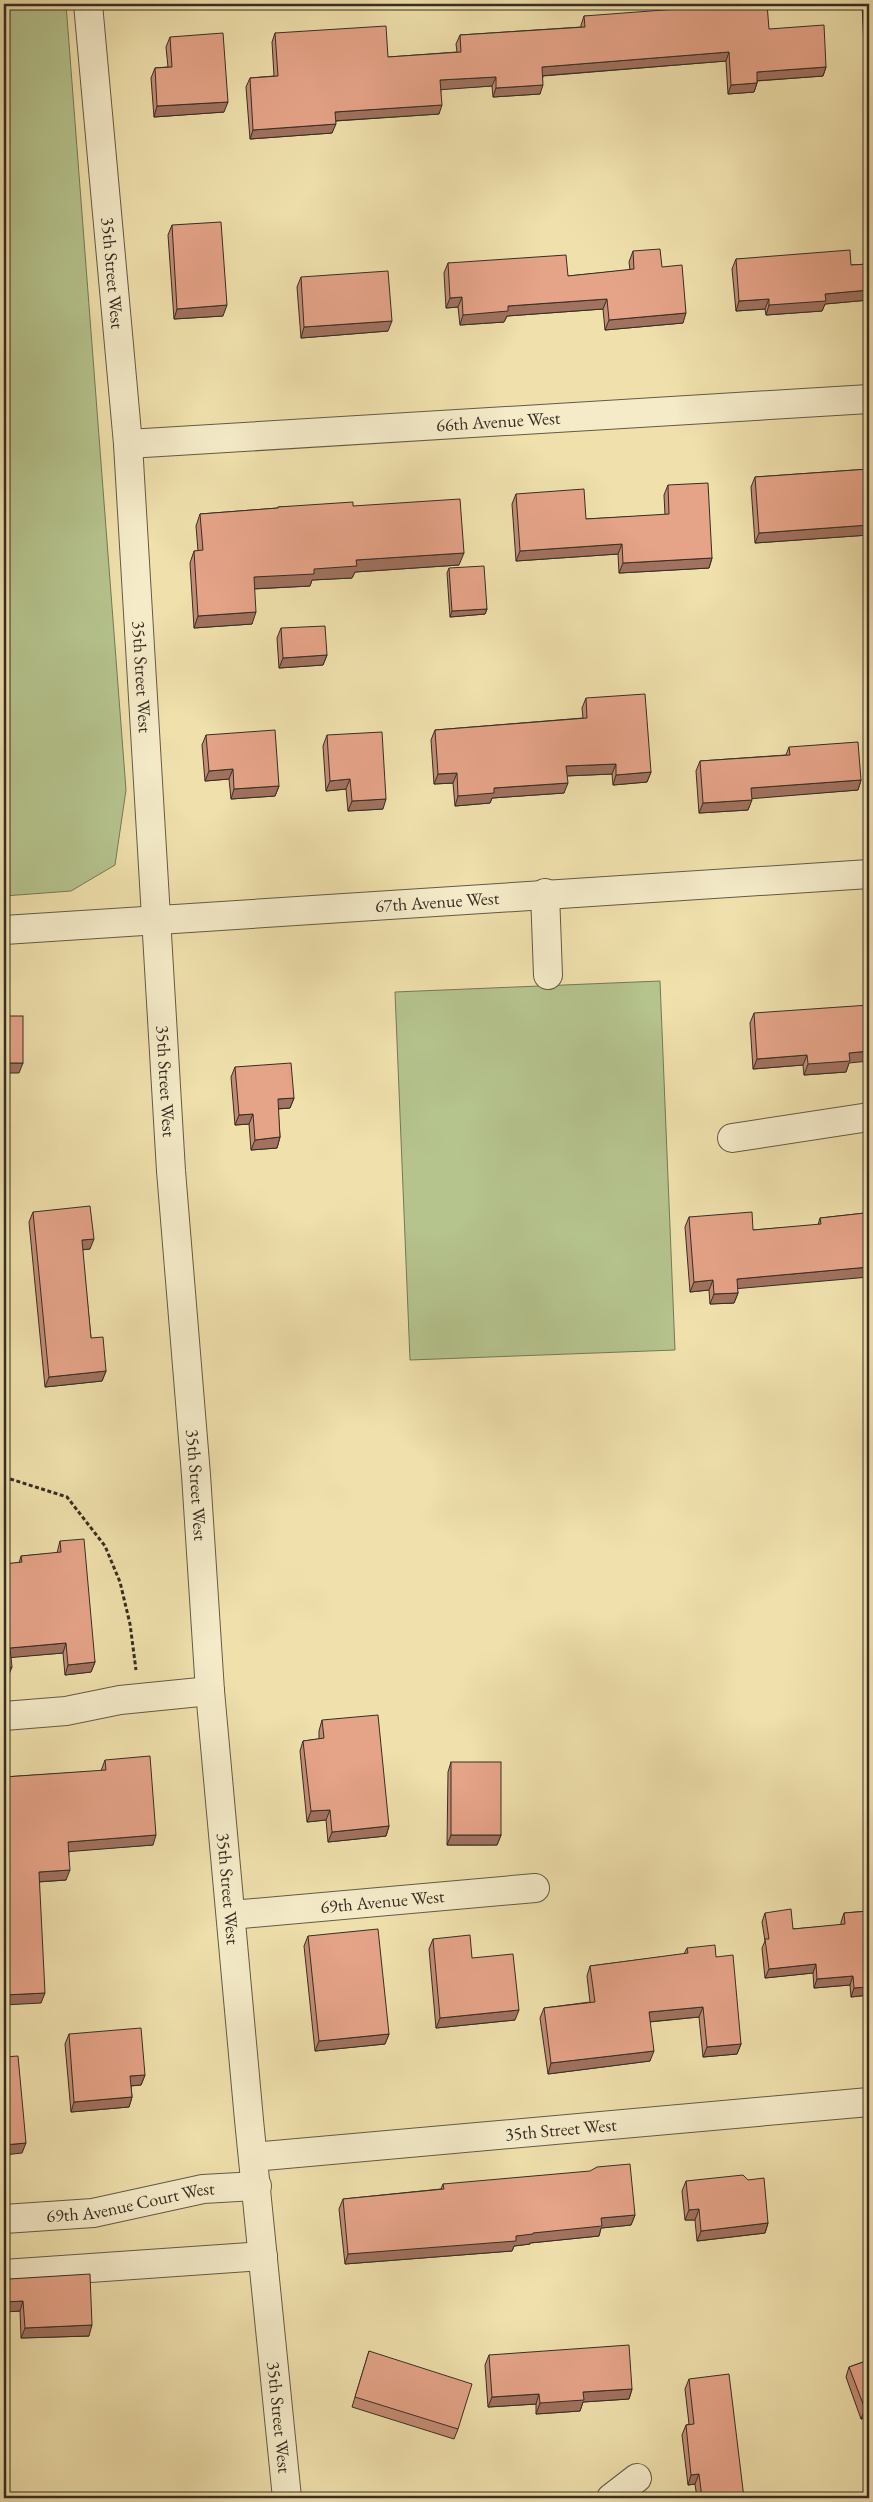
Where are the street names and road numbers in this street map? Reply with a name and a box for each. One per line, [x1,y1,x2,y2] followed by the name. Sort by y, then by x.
[96,216,130,330] street label: 35th Street West
[436,406,561,436] street label: 66th Avenue West
[127,620,157,734] street label: 35th Street West
[374,886,500,917] street label: 67th Avenue West
[151,1024,181,1138] street label: 35th Street West
[181,1428,212,1542] street label: 35th Street West
[212,1832,245,1946] street label: 35th Street West
[319,1884,446,1918] street label: 69th Avenue West
[504,2113,618,2145] street label: 35th Street West
[46,2176,216,2227] street label: 69th Avenue Court West
[262,2360,296,2474] street label: 35th Street West

